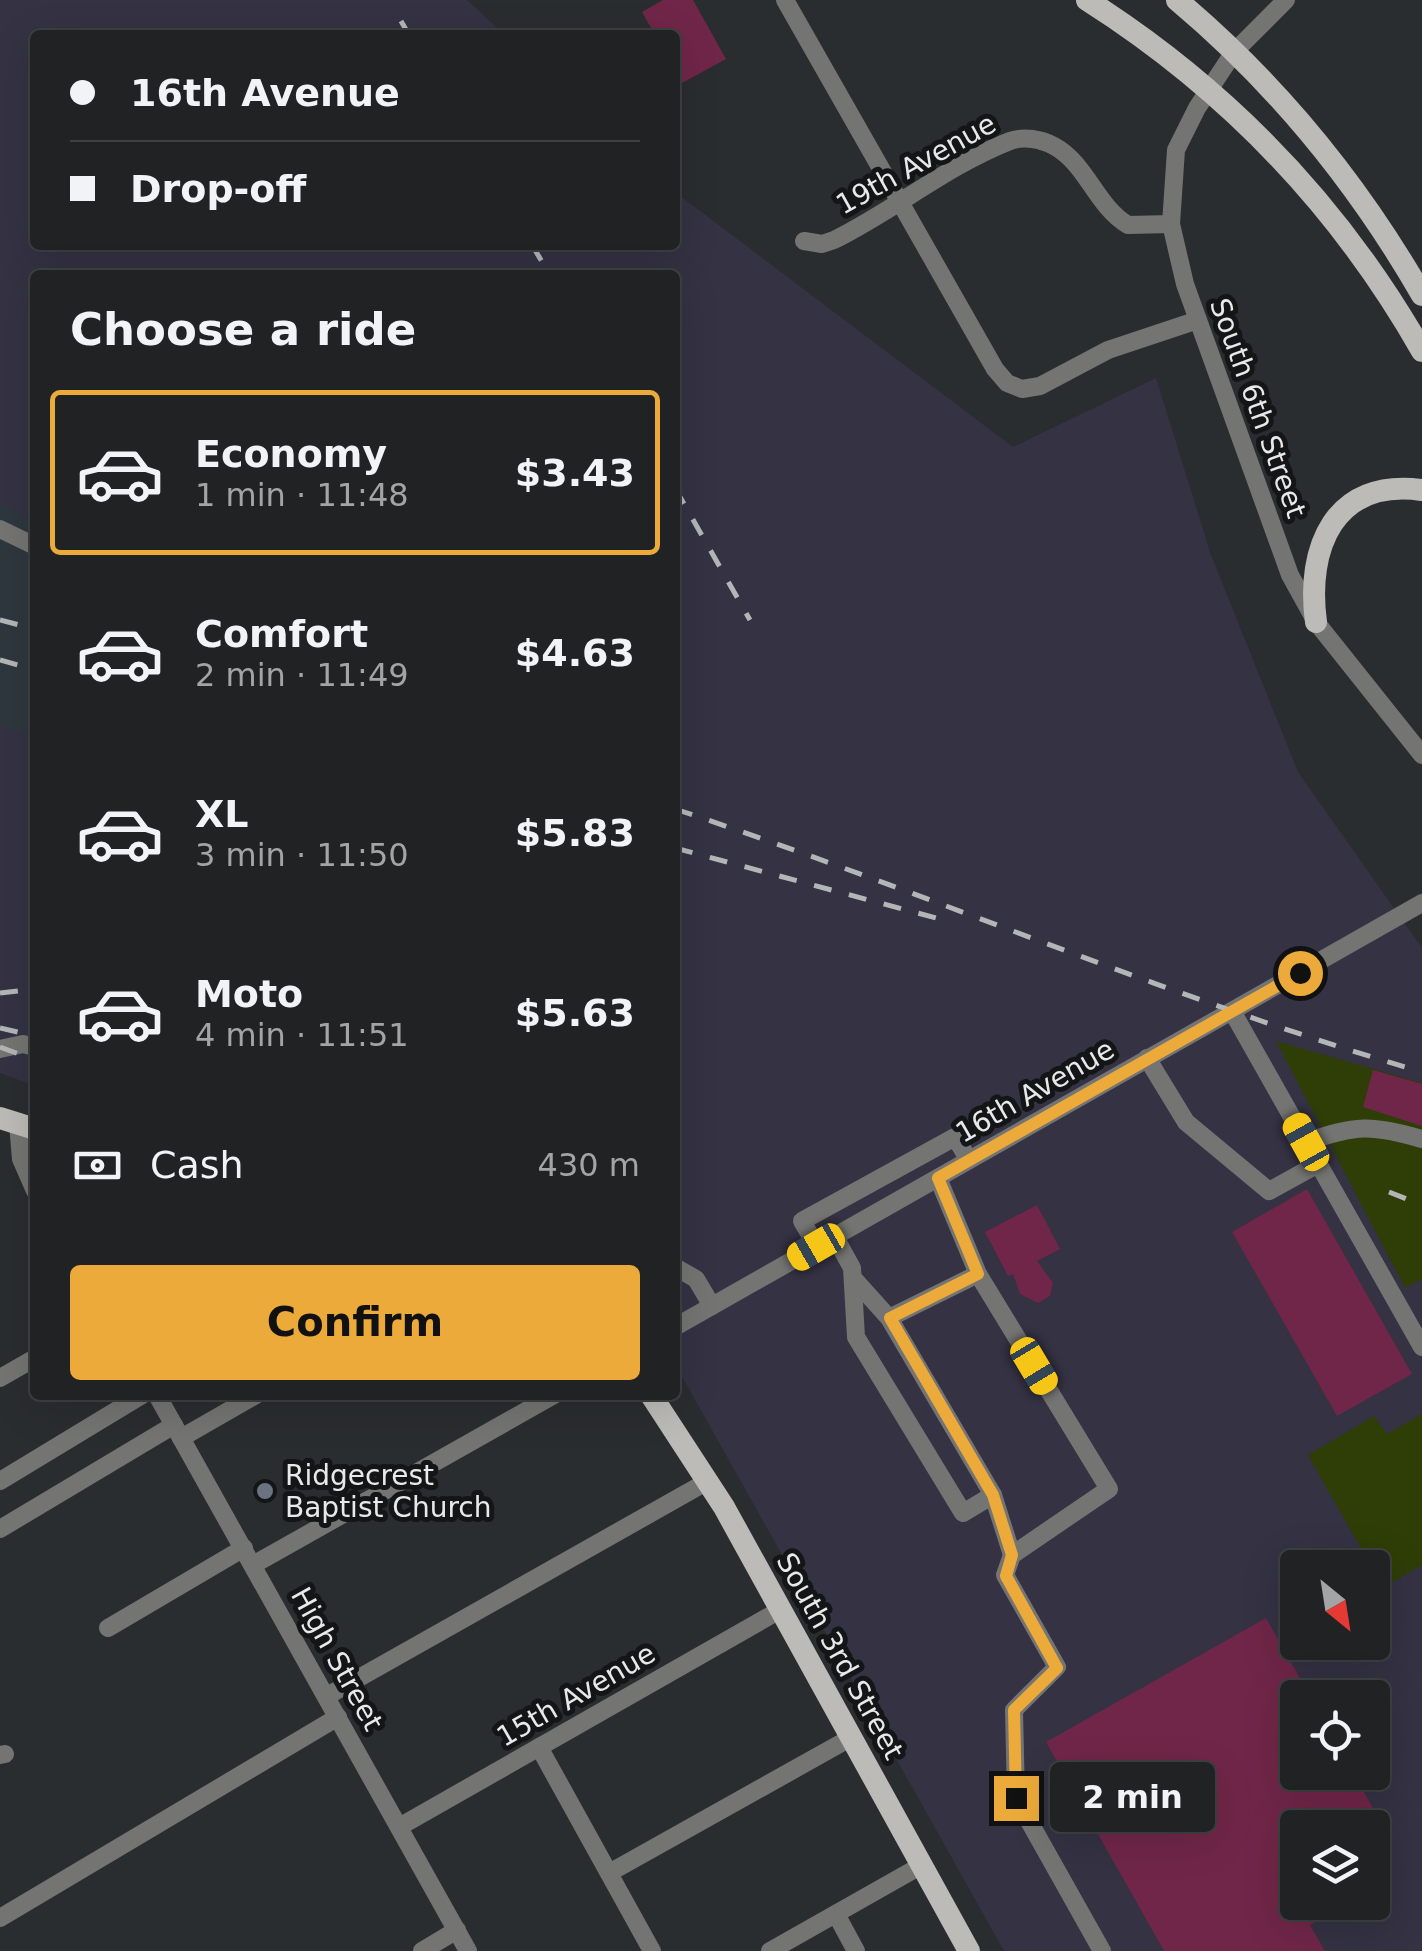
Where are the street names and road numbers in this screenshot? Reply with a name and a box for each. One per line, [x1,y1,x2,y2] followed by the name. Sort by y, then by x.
[830,107,1002,221] street label: 19th Avenue
[1203,294,1313,522] street label: South 6th Street
[950,1032,1120,1150] street label: 16th Avenue
[770,1547,910,1765] street label: South 3rd Street
[284,1582,390,1736] street label: High Street
[491,1636,661,1754] street label: 15th Avenue

